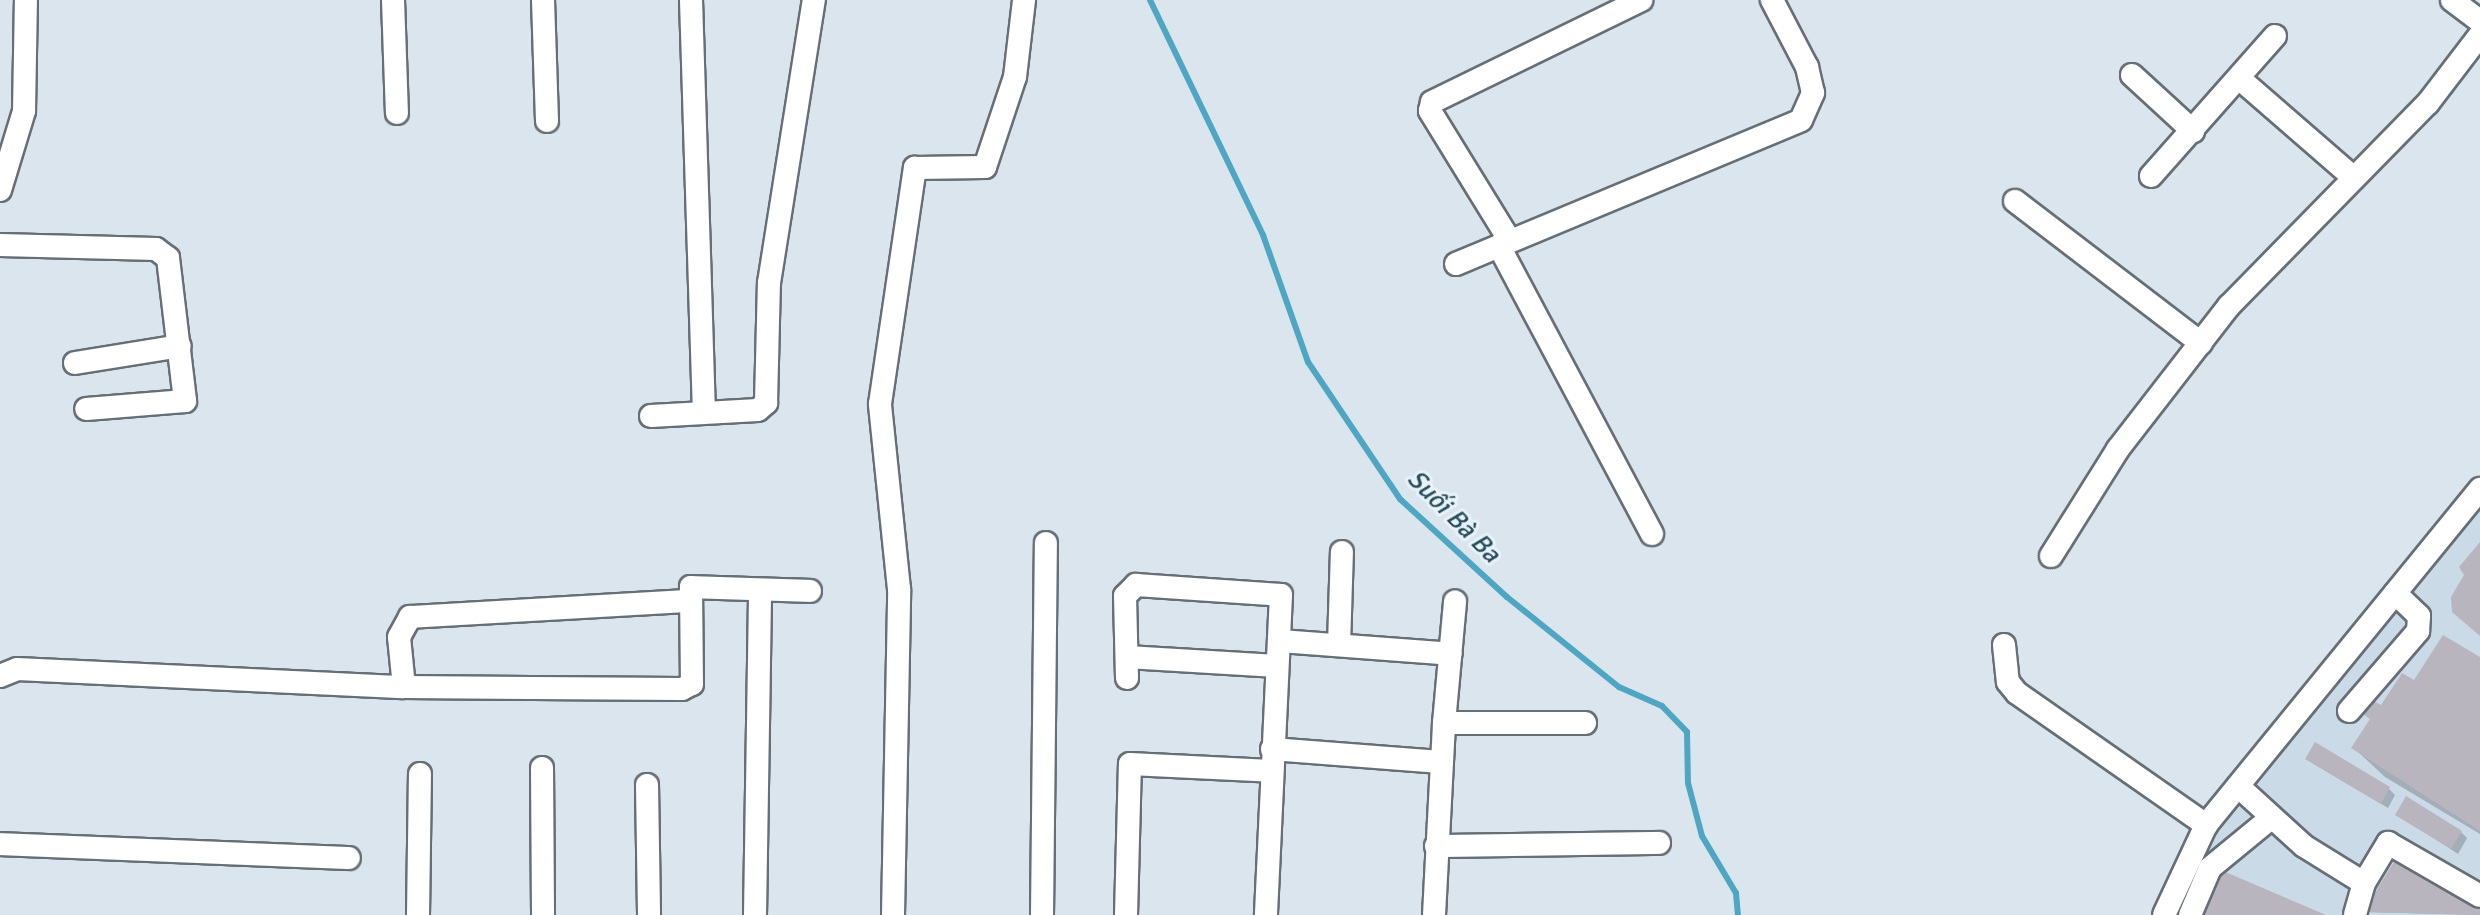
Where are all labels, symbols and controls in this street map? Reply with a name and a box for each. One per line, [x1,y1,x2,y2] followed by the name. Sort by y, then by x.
[1400,464,1506,570] water label: Suối Bà Ba

